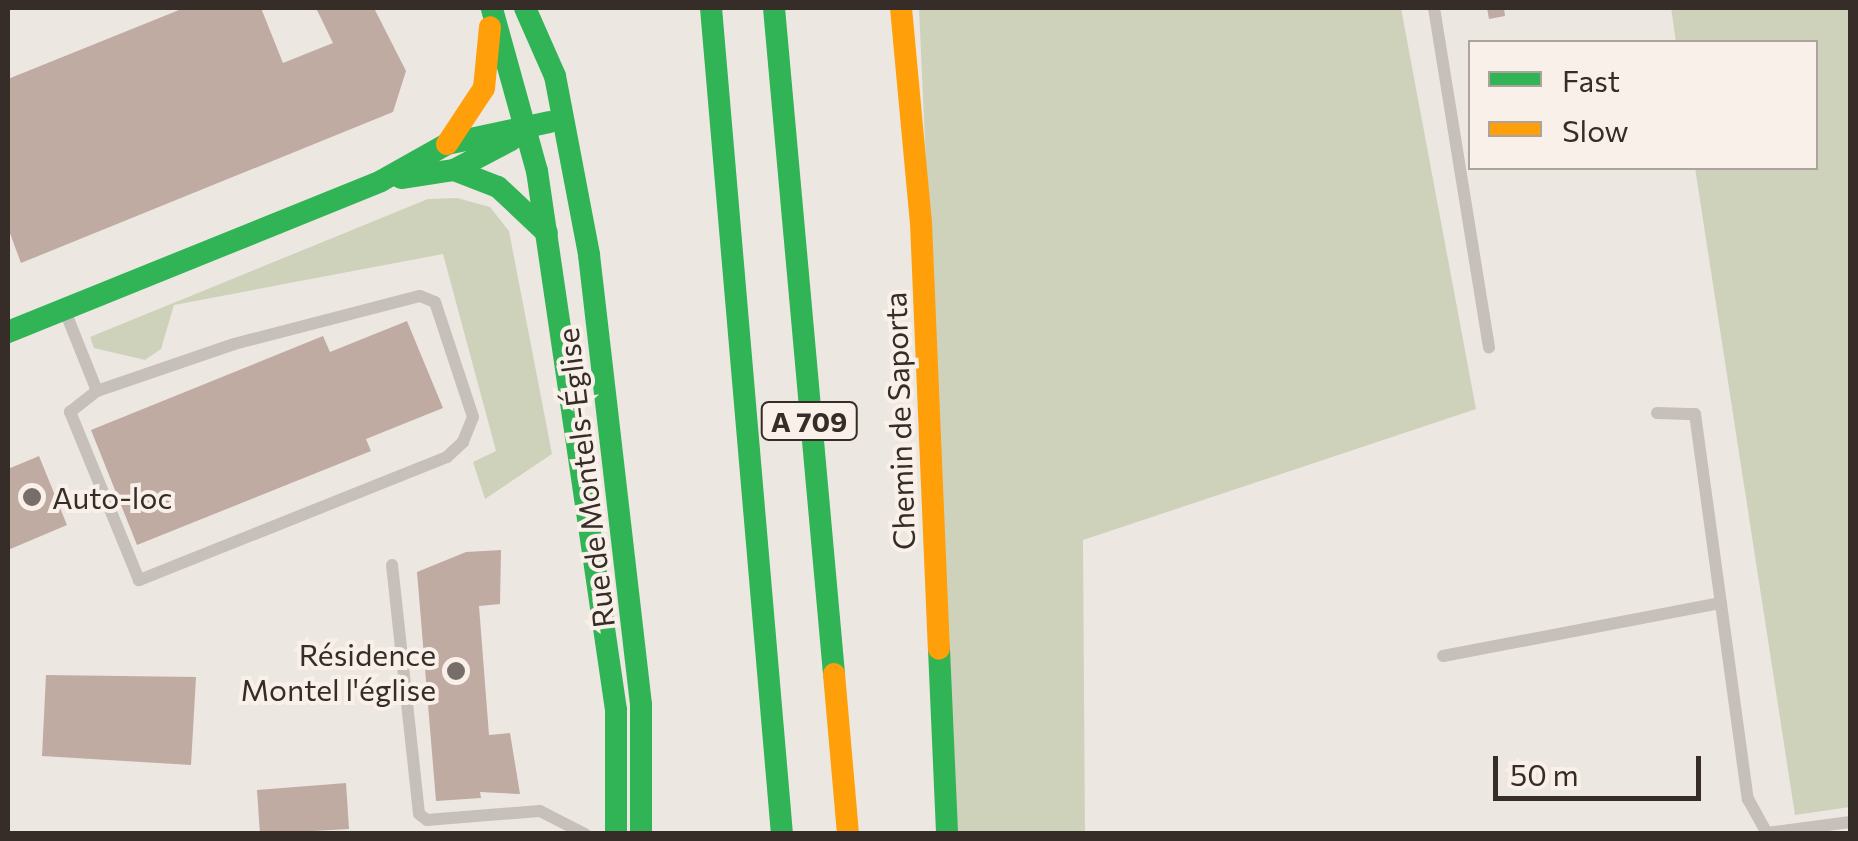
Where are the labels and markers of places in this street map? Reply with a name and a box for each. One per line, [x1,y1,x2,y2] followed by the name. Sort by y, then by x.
[52,479,172,515] place label: Auto-loc
[21,486,43,508] marker: Auto-loc
[240,636,436,706] place label: Résidence Montel l'église
[445,660,467,682] marker: Résidence Montel l'église

